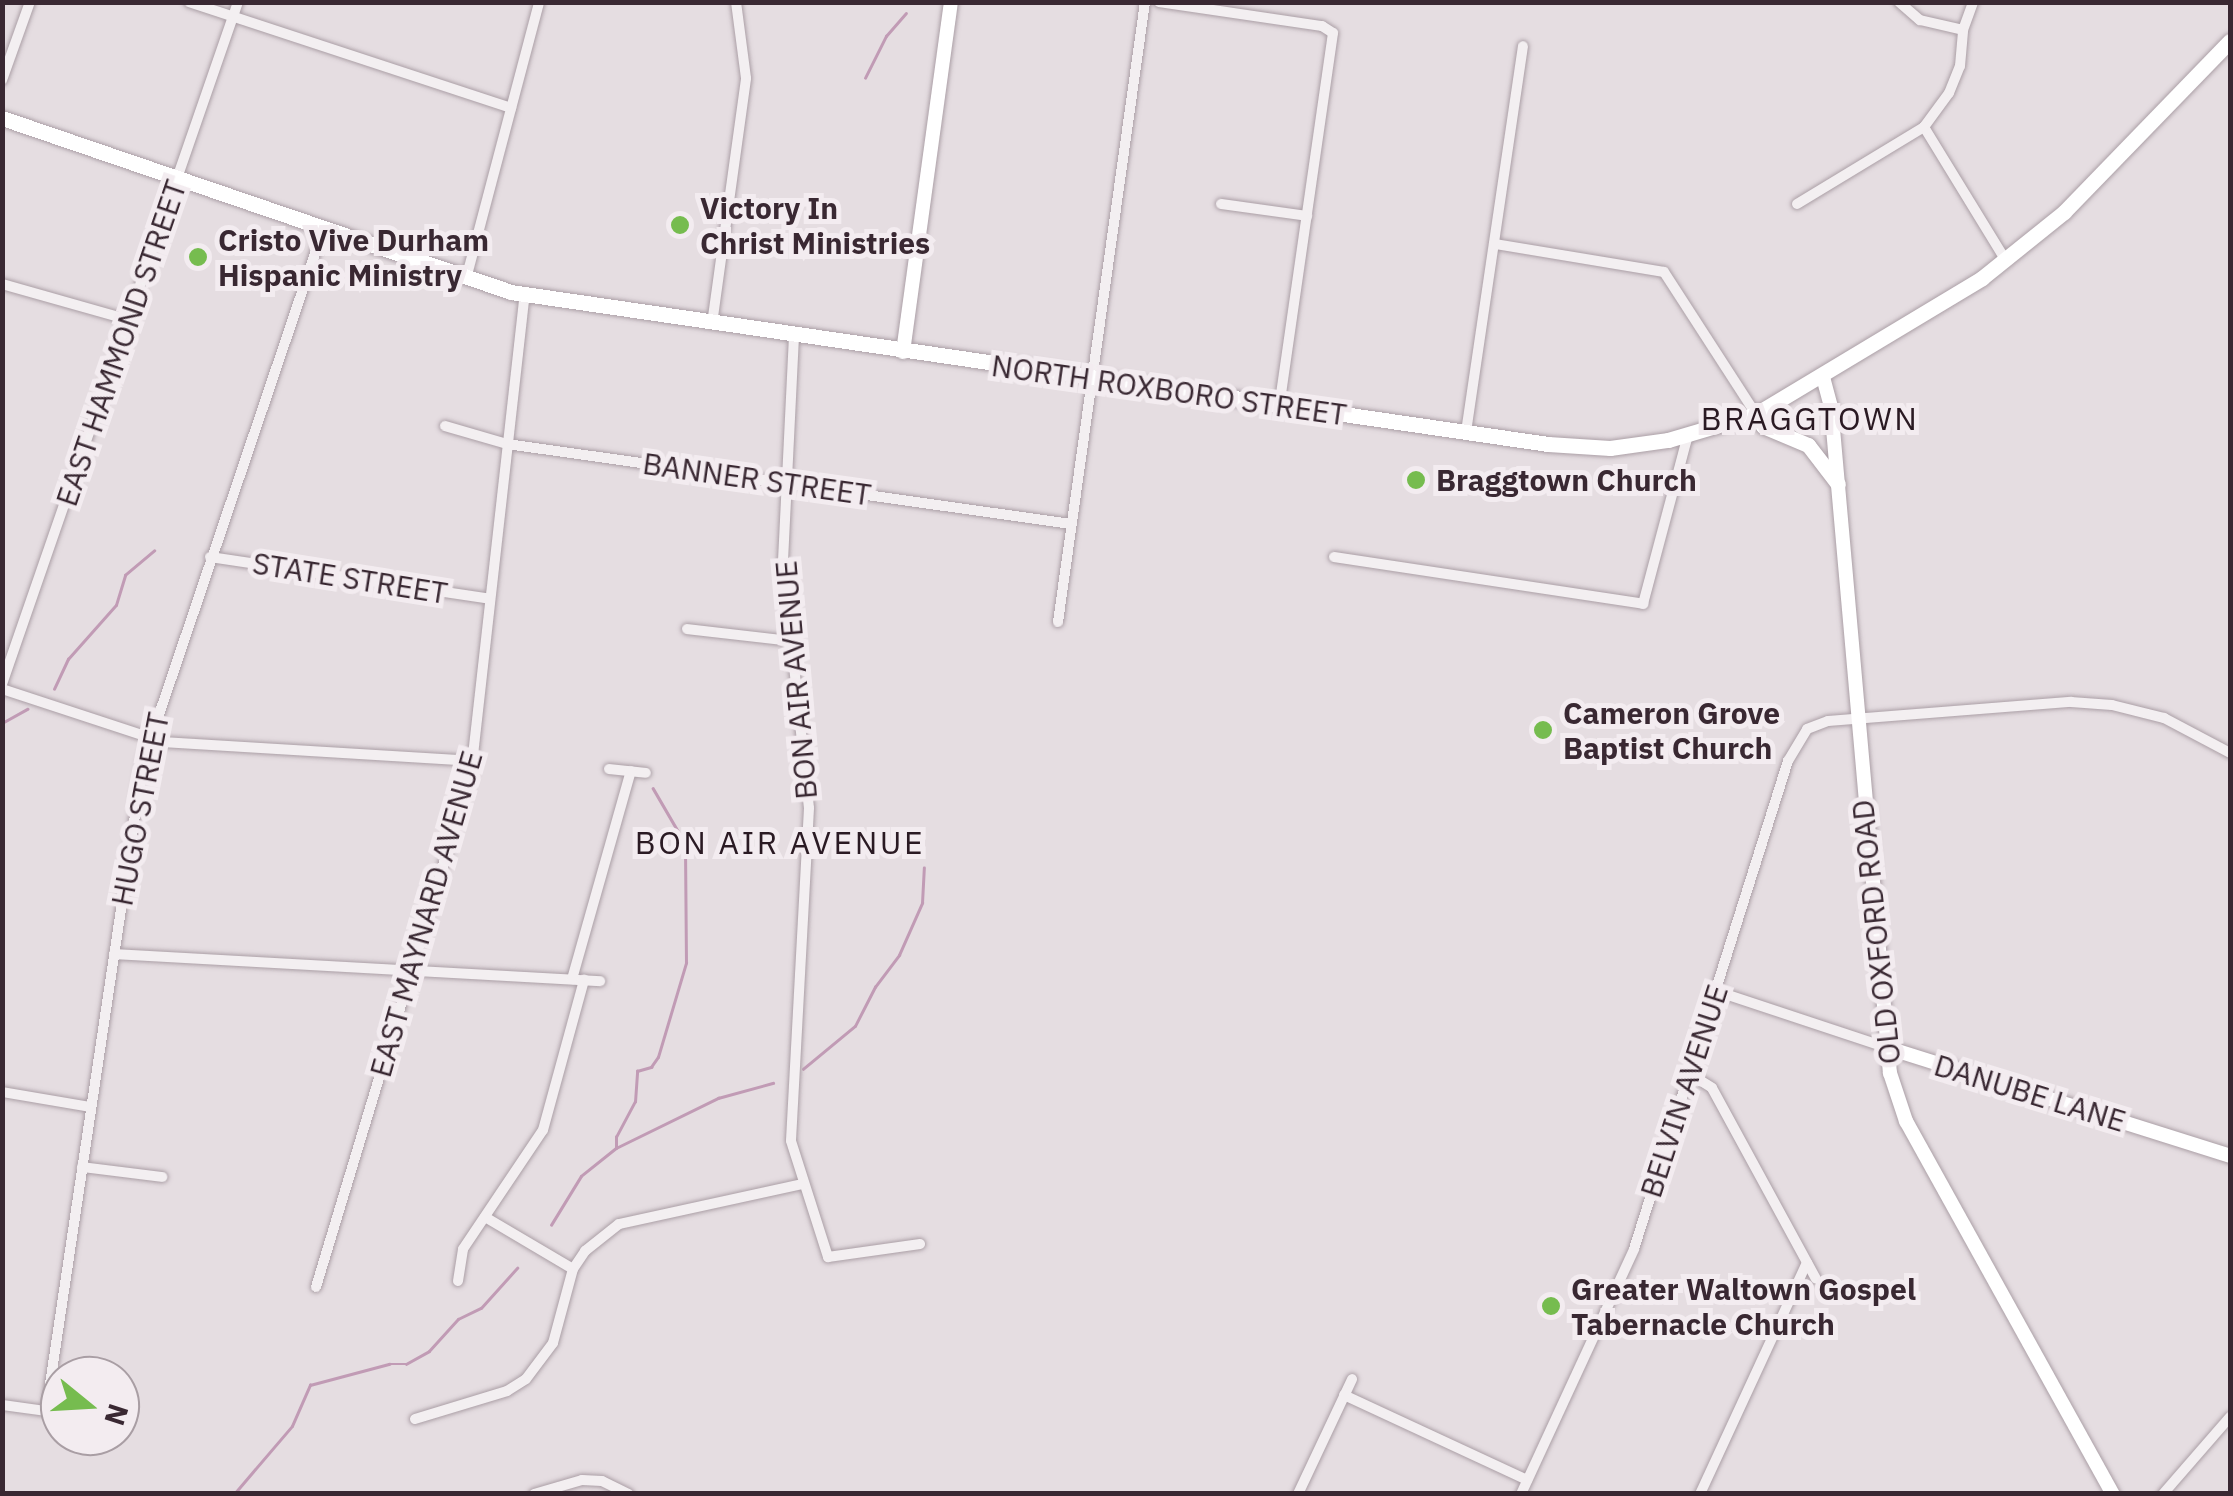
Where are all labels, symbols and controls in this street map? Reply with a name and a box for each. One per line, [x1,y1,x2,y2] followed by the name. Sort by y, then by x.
[48,175,194,511] street label: EAST HAMMOND STREET
[700,190,930,260] place label: Victory In Christ Ministries
[669,214,691,236] marker: Victory In Christ Ministries
[218,222,489,292] place label: Cristo Vive Durham Hispanic Ministry
[187,246,209,268] marker: Cristo Vive Durham Hispanic Ministry
[989,347,1349,433] street label: NORTH ROXBORO STREET
[1701,399,1919,437] district label: BRAGGTOWN
[640,445,874,513] street label: BANNER STREET
[1436,462,1697,498] place label: Braggtown Church
[1405,469,1427,491] marker: Braggtown Church
[250,545,450,611] street label: STATE STREET
[768,559,824,801] street label: BON AIR AVENUE
[1563,695,1780,766] place label: Cameron Grove Baptist Church
[104,709,176,909] street label: HUGO STREET
[1532,719,1554,741] marker: Cameron Grove Baptist Church
[362,747,490,1081] street label: EAST MAYNARD AVENUE
[1844,798,1908,1066] street label: OLD OXFORD ROAD
[635,823,925,861] district label: BON AIR AVENUE
[1633,980,1735,1202] street label: BELVIN AVENUE
[1930,1047,2130,1139] street label: DANUBE LANE
[1571,1271,1916,1342] place label: Greater Waltown Gospel Tabernacle Church
[1540,1295,1562,1317] marker: Greater Waltown Gospel Tabernacle Church
[40,1356,140,1456] north arrow
[96,1399,138,1430] text: N

